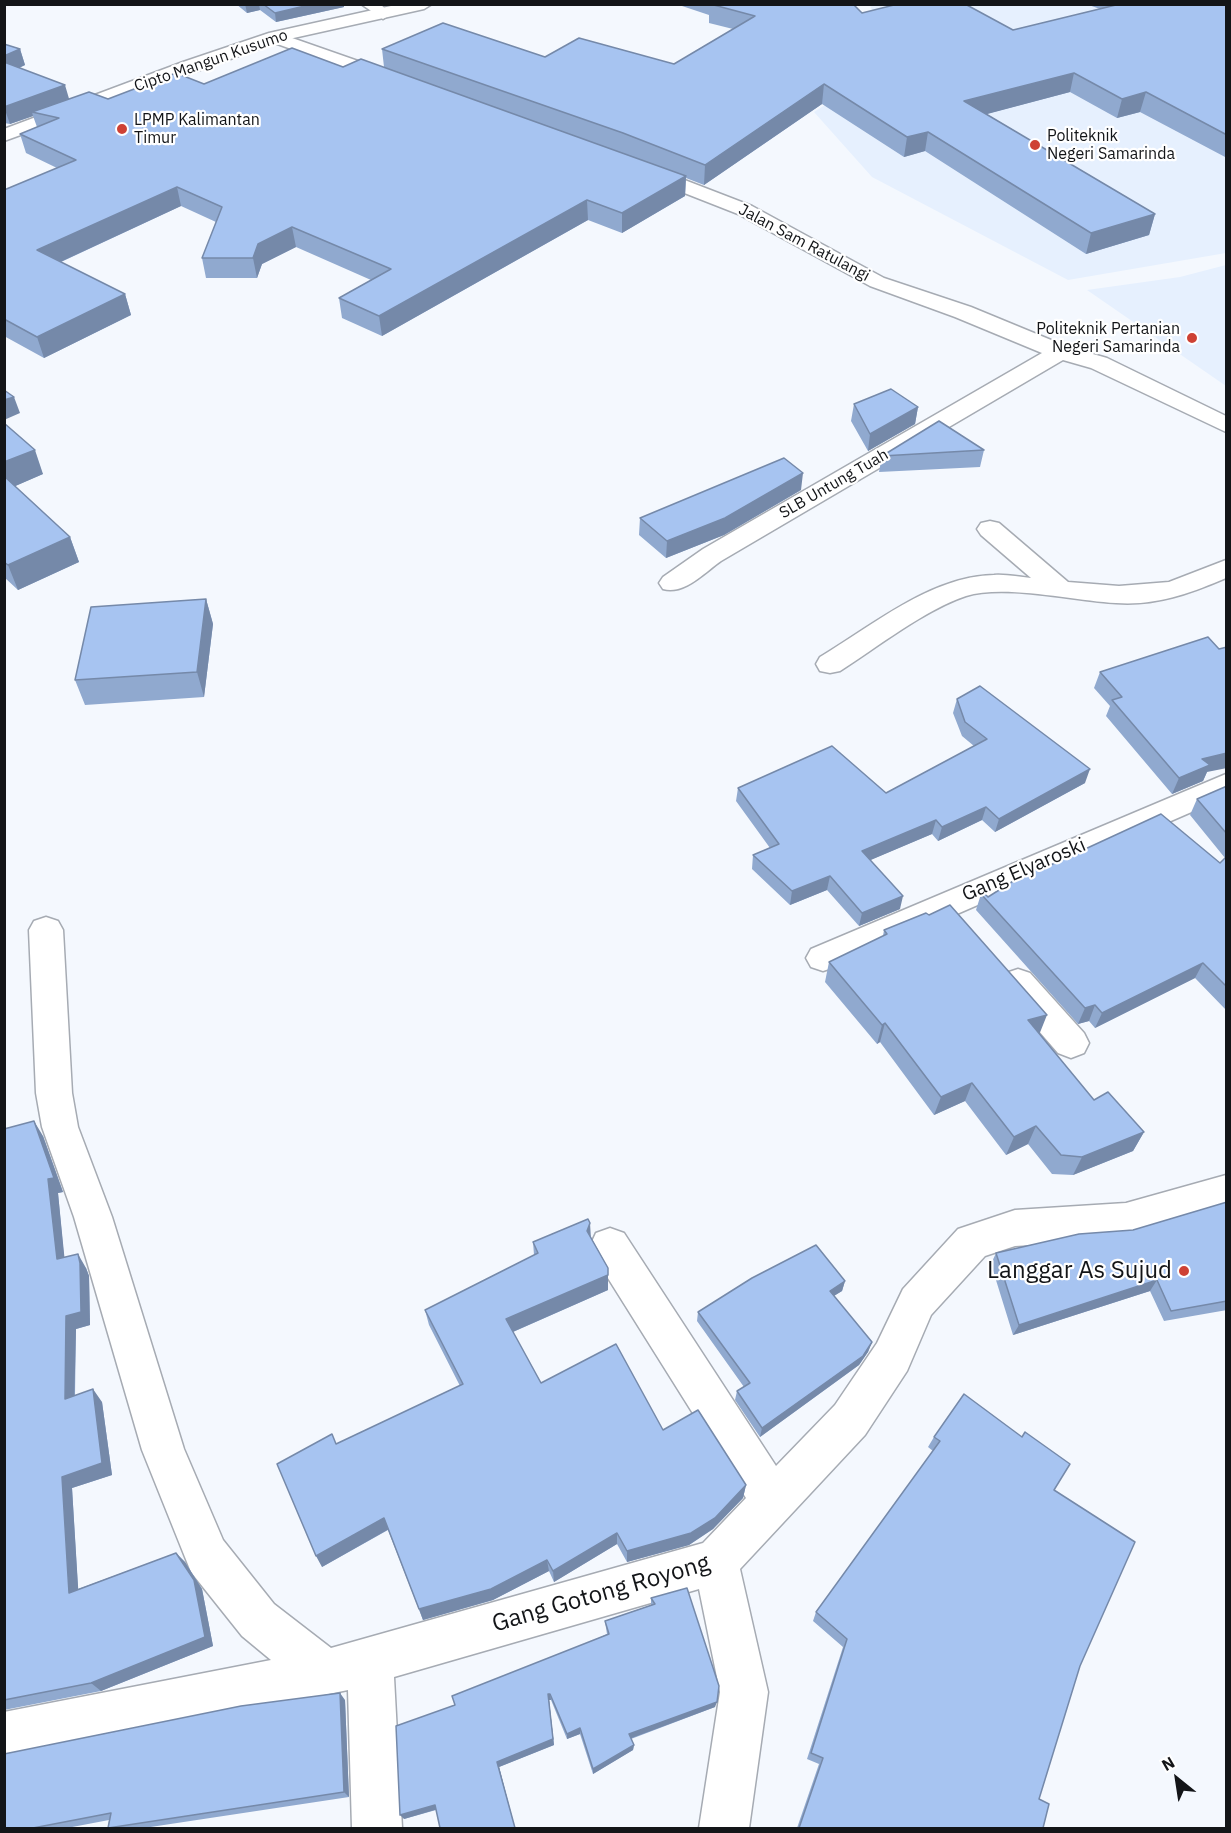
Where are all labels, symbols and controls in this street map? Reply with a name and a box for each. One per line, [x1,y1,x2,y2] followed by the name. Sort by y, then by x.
[132,26,290,96] street label: Cipto Mangun Kusumo
[134,110,260,148] place label: LPMP Kalimantan Timur
[115,122,129,136] marker: LPMP Kalimantan Timur
[1047,126,1175,164] place label: Politeknik Negeri Samarinda
[1028,138,1042,152] marker: Politeknik Negeri Samarinda
[735,200,873,286] street label: Jalan Sam Ratulangi
[1036,319,1180,357] place label: Politeknik Pertanian Negeri Samarinda
[1185,331,1199,345] marker: Politeknik Pertanian Negeri Samarinda
[776,445,892,523] street label: SLB Untung Tuah
[958,833,1090,907] street label: Gang Elyaroski
[987,1257,1172,1285] place label: Langgar As Sujud
[1177,1264,1191,1278] marker: Langgar As Sujud
[489,1549,713,1639] street label: Gang Gotong Royong
[1147,1749,1207,1809] north arrow
[1158,1752,1178,1775] text: N

